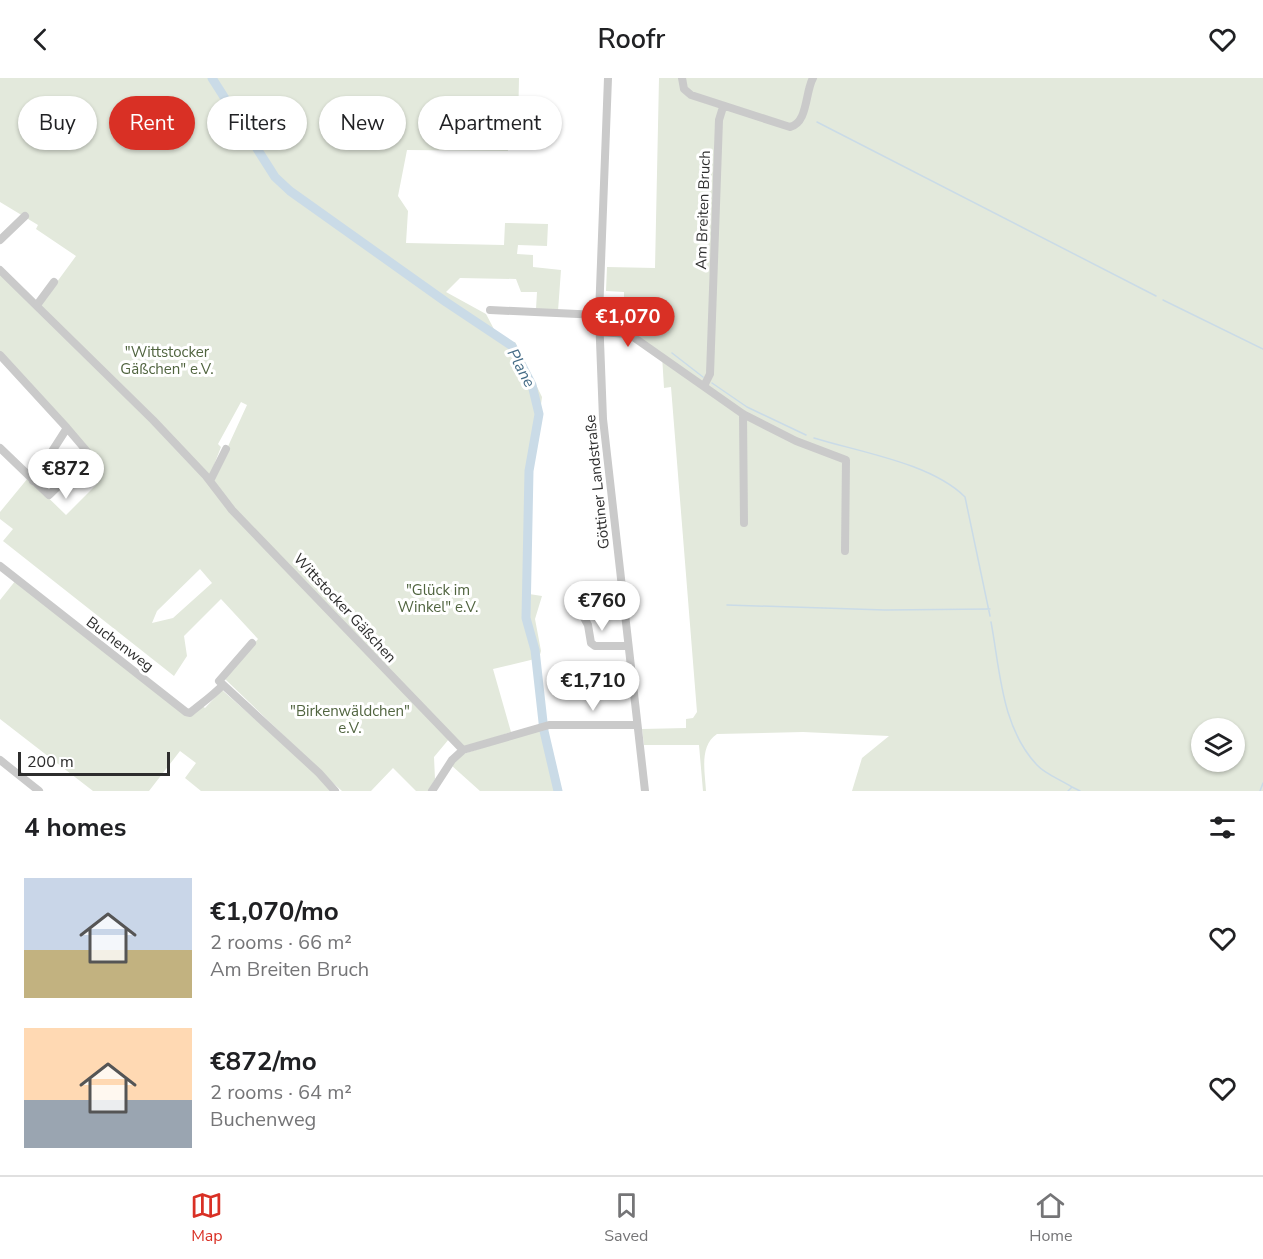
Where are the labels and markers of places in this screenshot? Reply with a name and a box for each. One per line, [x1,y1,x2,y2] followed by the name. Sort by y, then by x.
[579,297,677,348] pin: €1,070
[30,449,102,500] pin: €872
[566,581,638,632] pin: €760
[544,661,642,712] pin: €1,710

